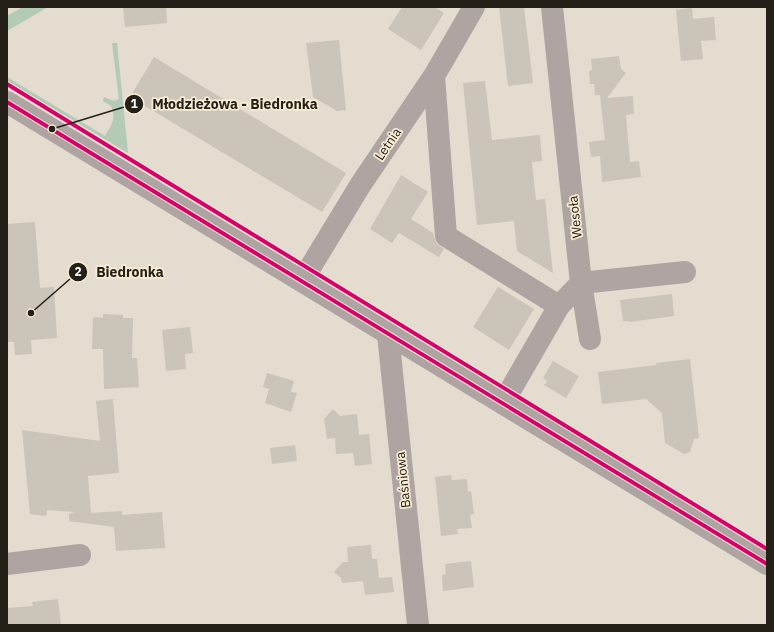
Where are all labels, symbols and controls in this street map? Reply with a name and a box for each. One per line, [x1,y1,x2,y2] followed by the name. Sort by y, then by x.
[124,91,325,117] callout: Młodzieżowa - Biedronka
[152,95,318,113] text: Młodzieżowa - Biedronka
[130,96,138,111] text: 1
[371,124,405,164] street label: Letnia
[564,195,586,239] street label: Wesoła
[68,259,172,285] callout: Biedronka
[96,263,164,281] text: Biedronka
[74,264,82,279] text: 2
[392,451,414,509] street label: Baśniowa

